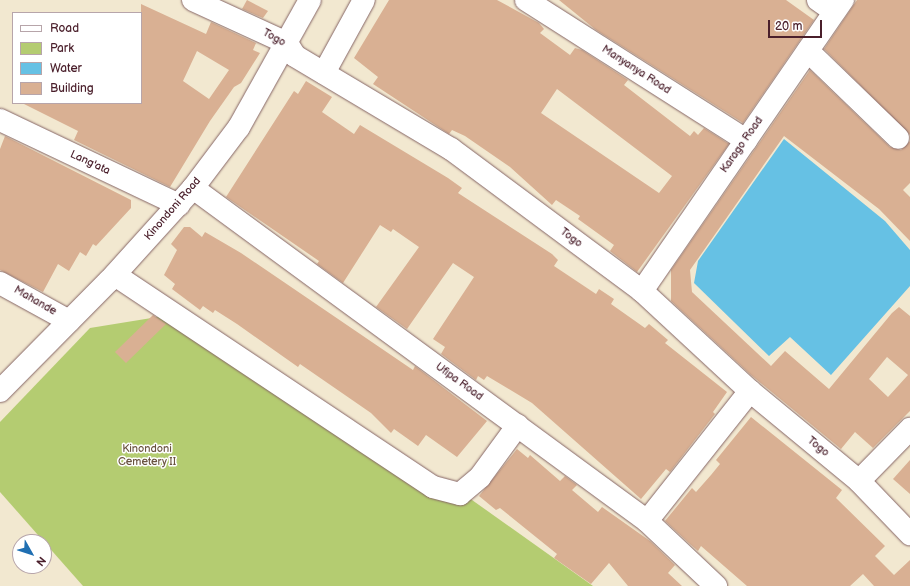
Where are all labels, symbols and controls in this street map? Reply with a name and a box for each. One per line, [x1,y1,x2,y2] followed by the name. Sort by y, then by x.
[12,12,142,104] legend
[770,12,824,38] scale bar
[775,19,802,34] text: 20 m
[50,21,79,36] text: Road
[260,26,288,50] street label: Togo
[50,41,74,56] text: Park
[599,43,673,97] street label: Manyanya Road
[50,61,82,76] text: Water
[50,81,94,96] text: Building
[718,114,766,176] street label: Karago Road
[68,148,112,178] street label: Lang'ata
[142,175,204,243] street label: Kinondoni Road
[557,225,585,251] street label: Togo
[11,284,59,318] street label: Mahande
[433,360,485,404] street label: Ufipa Road
[804,434,832,460] street label: Togo
[118,443,176,469] park label: Kinondoni Cemetery II
[12,534,52,574] north arrow
[33,554,49,569] text: N

